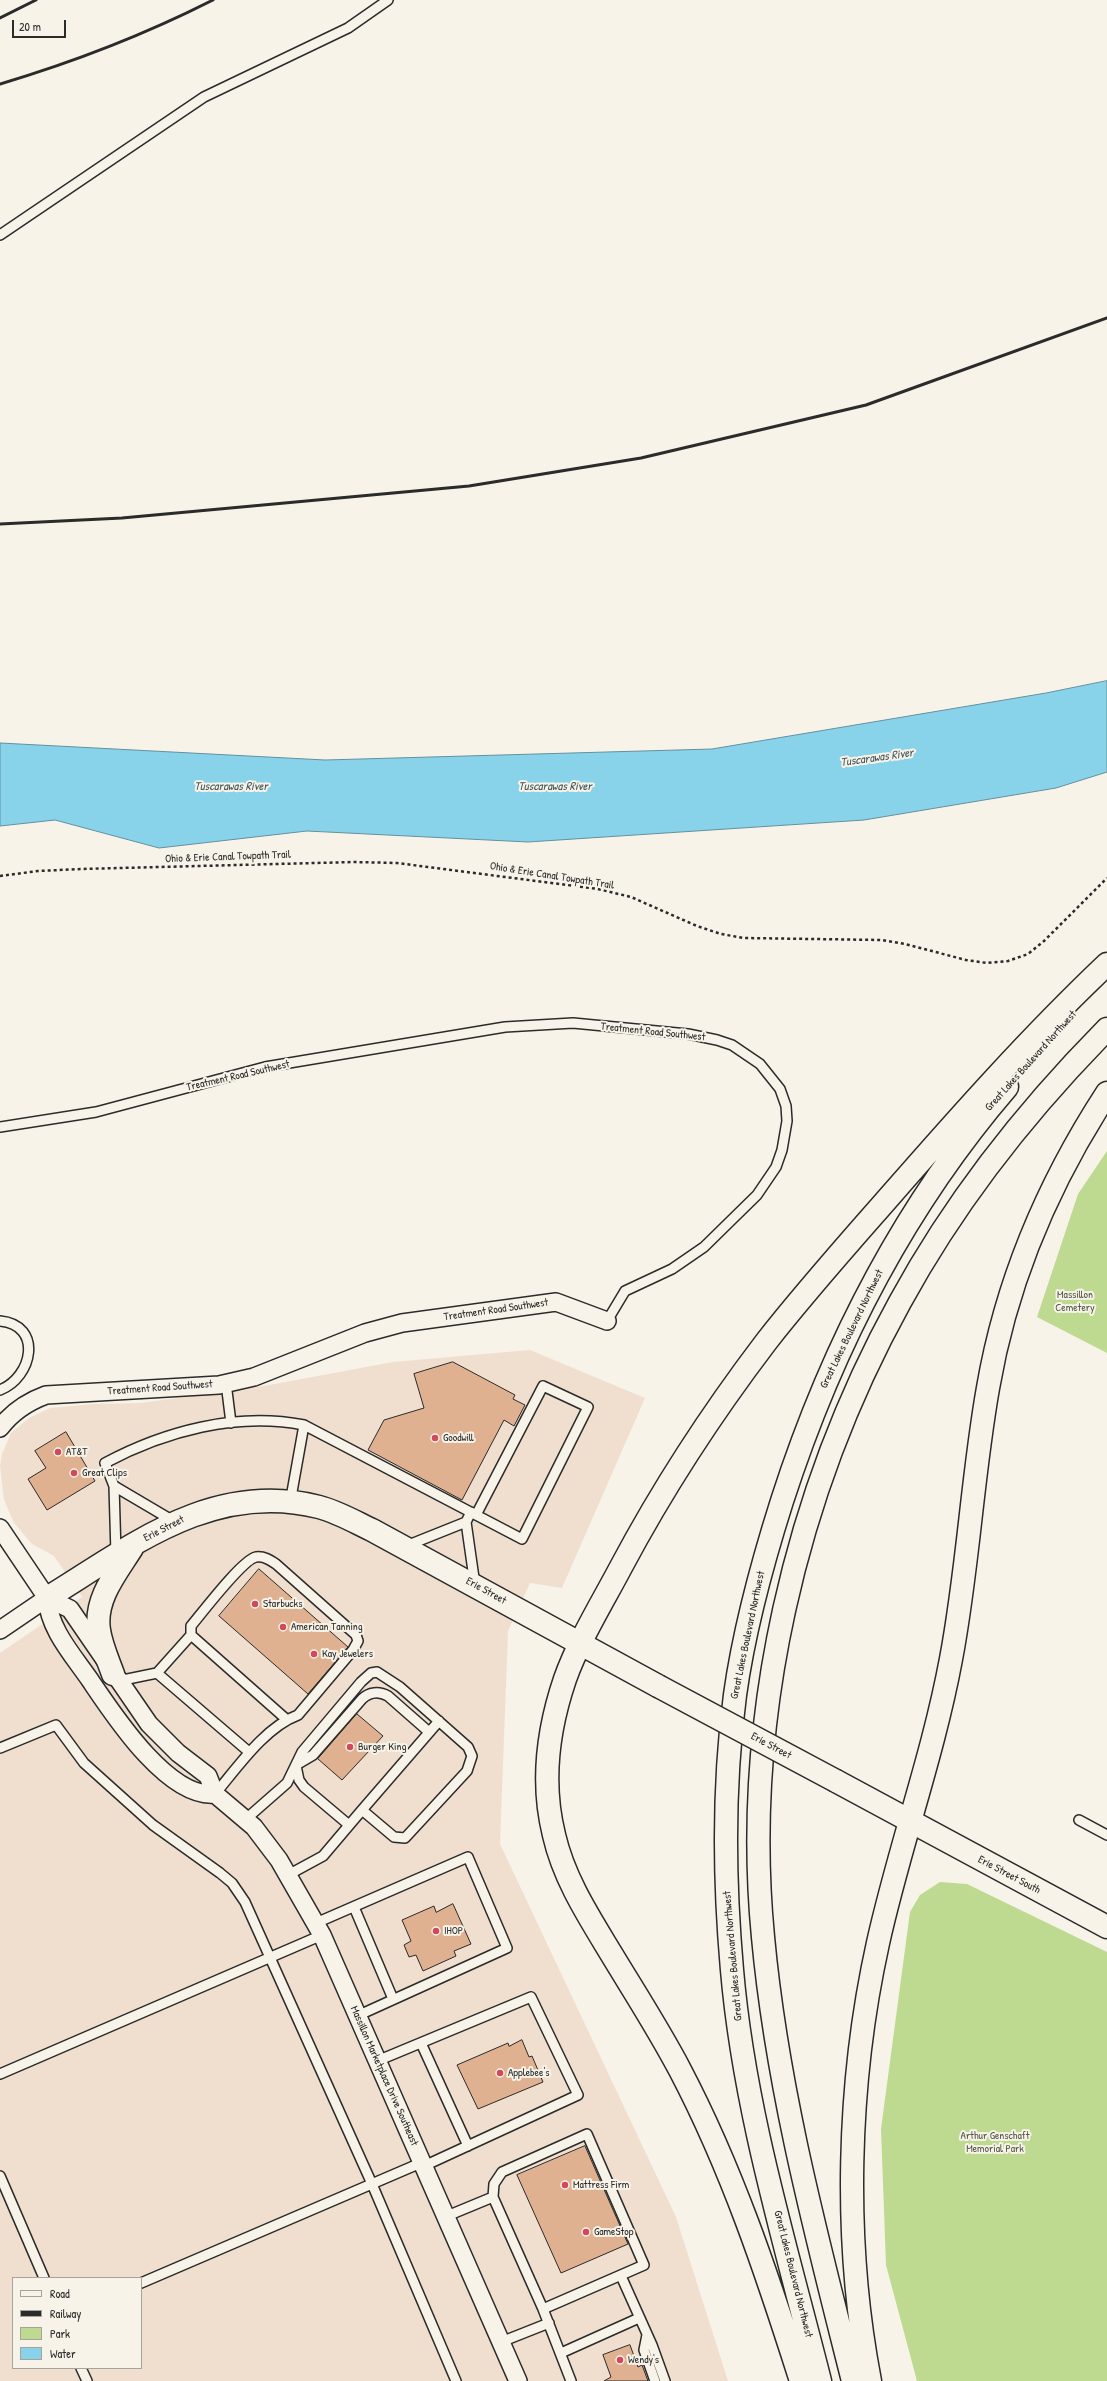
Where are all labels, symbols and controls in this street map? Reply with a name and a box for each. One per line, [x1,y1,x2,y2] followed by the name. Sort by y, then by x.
[14,12,68,38] scale bar
[19,18,41,35] text: 20 m
[840,746,914,770] water label: Tuscarawas River
[194,780,268,794] water label: Tuscarawas River
[518,780,592,794] water label: Tuscarawas River
[165,848,291,866] street label: Ohio & Erie Canal Towpath Trail
[489,860,615,892] street label: Ohio & Erie Canal Towpath Trail
[982,1008,1080,1114] street label: Great Lakes Boulevard Northwest
[600,1020,706,1044] street label: Treatment Road Southwest
[185,1058,291,1094] street label: Treatment Road Southwest
[817,1267,887,1391] street label: Great Lakes Boulevard Northwest
[1055,1288,1095,1314] park label: Massillon Cemetery
[443,1296,549,1324] street label: Treatment Road Southwest
[107,1378,213,1398] street label: Treatment Road Southwest
[443,1431,474,1445] place label: Goodwill
[430,1433,440,1443] marker: Goodwill
[66,1445,87,1459] place label: AT&T
[53,1447,63,1457] marker: AT&T
[82,1466,127,1480] place label: Great Clips
[69,1468,79,1478] marker: Great Clips
[141,1513,187,1545] street label: Erie Street
[728,1570,768,1700] street label: Great Lakes Boulevard Northwest
[464,1575,508,1607] street label: Erie Street
[263,1597,302,1611] place label: Starbucks
[250,1599,260,1609] marker: Starbucks
[291,1620,363,1634] place label: American Tanning
[278,1622,288,1632] marker: American Tanning
[322,1647,373,1661] place label: Kay Jewelers
[309,1649,319,1659] marker: Kay Jewelers
[748,1730,794,1762] street label: Erie Street
[358,1740,406,1754] place label: Burger King
[345,1742,355,1752] marker: Burger King
[975,1853,1043,1897] street label: Erie Street South
[721,1890,745,2022] street label: Great Lakes Boulevard Northwest
[444,1924,463,1938] place label: IHOP
[431,1926,441,1936] marker: IHOP
[347,2004,421,2148] street label: Massillon Marketplace Drive Southeast
[508,2066,549,2080] place label: Applebee's
[495,2068,505,2078] marker: Applebee's
[961,2129,1029,2155] park label: Arthur Genschaft Memorial Park
[573,2178,629,2192] place label: Mattress Firm
[560,2180,570,2190] marker: Mattress Firm
[771,2209,815,2339] street label: Great Lakes Boulevard Northwest
[594,2225,633,2239] place label: GameStop
[581,2227,591,2237] marker: GameStop
[12,2277,142,2369] legend
[50,2285,70,2302] text: Road
[50,2305,81,2322] text: Railway
[50,2325,70,2342] text: Park
[50,2345,76,2362] text: Water
[628,2353,659,2367] place label: Wendy's
[615,2355,625,2365] marker: Wendy's

